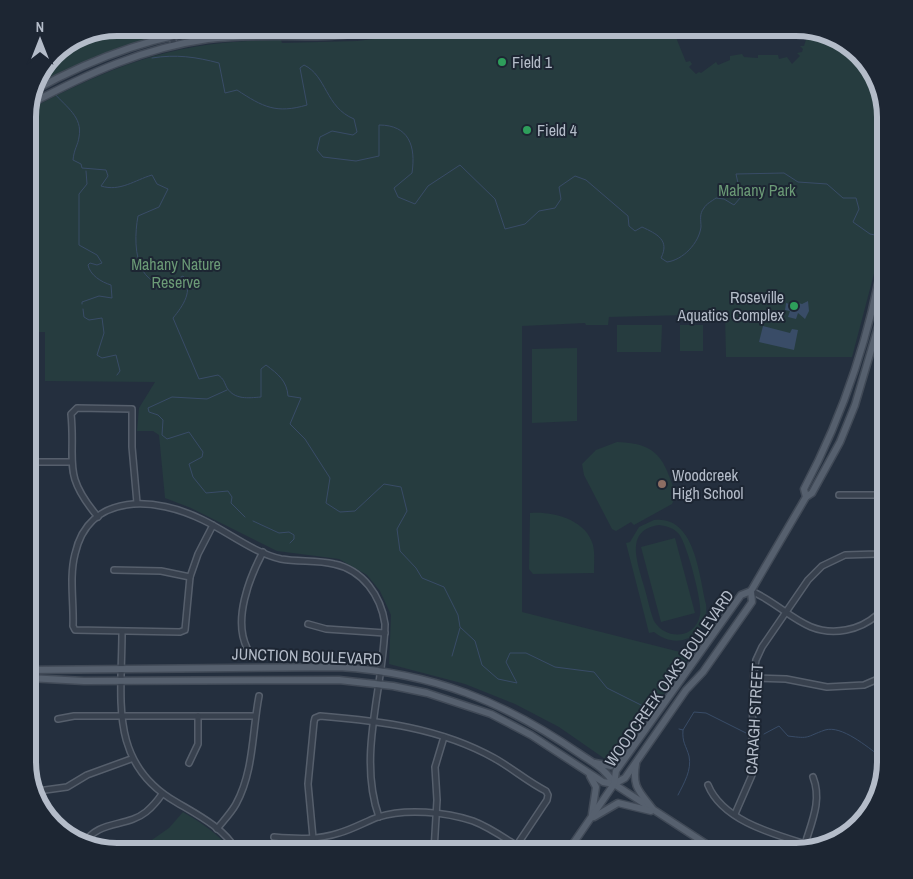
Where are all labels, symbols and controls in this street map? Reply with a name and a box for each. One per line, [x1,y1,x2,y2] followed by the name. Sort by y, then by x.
[15,15,65,65] north arrow
[36,18,44,36] text: N
[512,51,553,73] place label: Field 1
[496,56,508,68] marker: Field 1
[537,119,577,141] place label: Field 4
[521,124,533,136] marker: Field 4
[718,179,796,201] park label: Mahany Park
[131,253,221,293] park label: Mahany Nature Reserve
[677,286,784,326] place label: Roseville Aquatics Complex
[788,300,800,312] marker: Roseville Aquatics Complex
[672,464,744,504] place label: Woodcreek High School
[656,478,668,490] marker: Woodcreek High School
[599,585,739,771] street label: WOODCREEK OAKS BOULEVARD
[232,642,382,670] street label: JUNCTION BOULEVARD
[740,663,768,775] street label: CARAGH STREET

